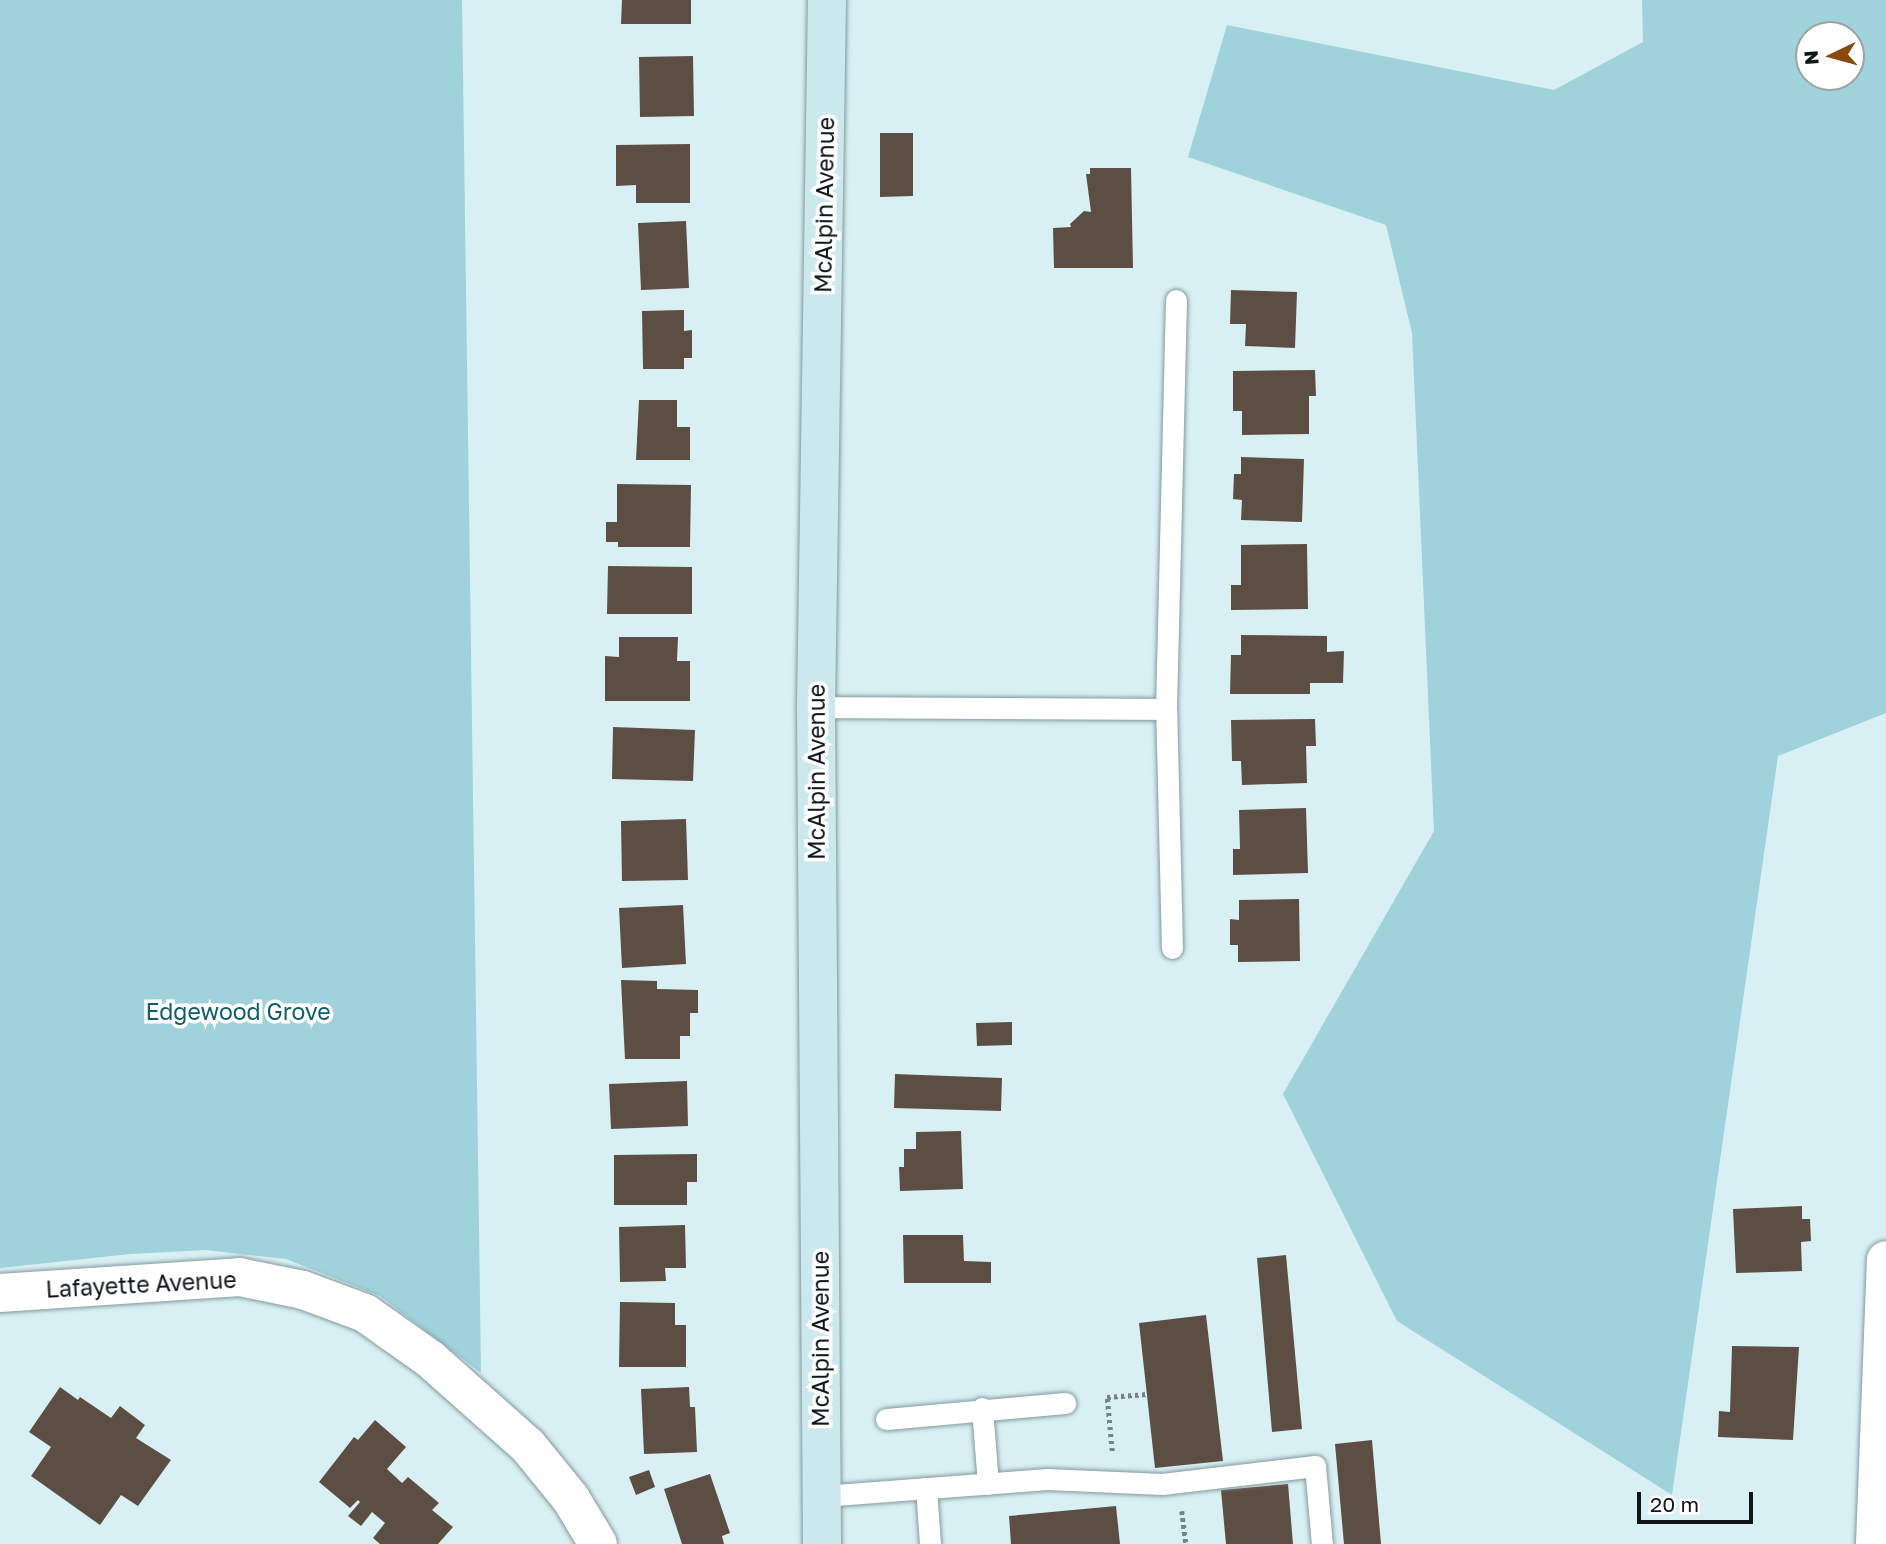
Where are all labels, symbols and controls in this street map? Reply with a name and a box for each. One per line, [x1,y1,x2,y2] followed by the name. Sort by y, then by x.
[1795,21,1865,91] north arrow
[1798,50,1823,66] text: N
[809,117,839,293] street label: McAlpin Avenue
[802,684,830,860] street label: McAlpin Avenue
[145,997,331,1025] park label: Edgewood Grove
[806,1251,834,1427] street label: McAlpin Avenue
[45,1265,237,1303] street label: Lafayette Avenue
[1641,1478,1756,1522] scale bar
[1650,1491,1699,1517] text: 20 m

